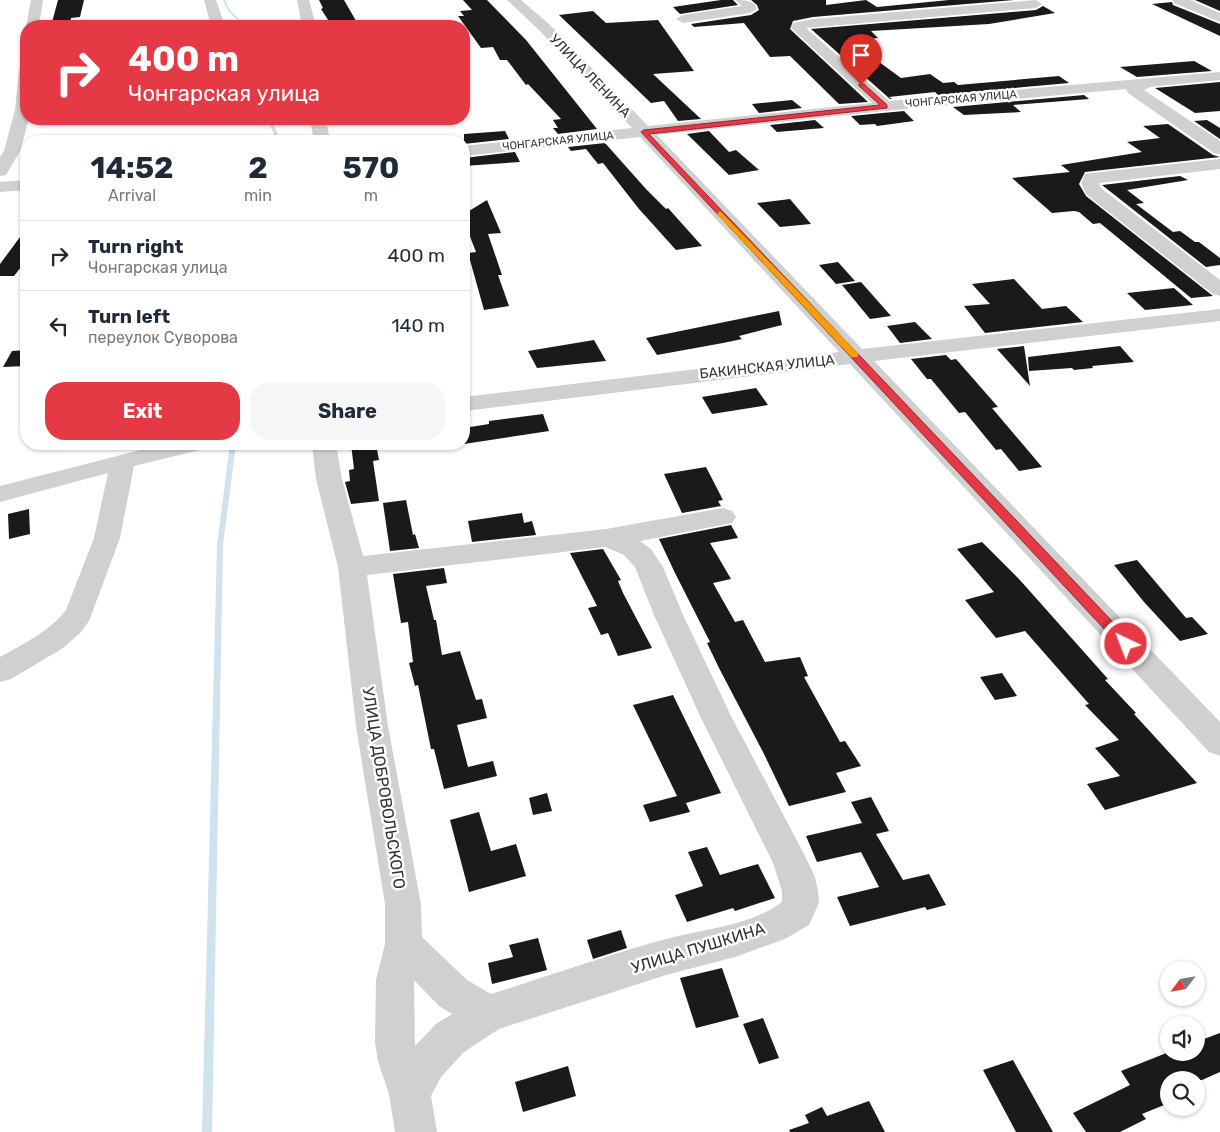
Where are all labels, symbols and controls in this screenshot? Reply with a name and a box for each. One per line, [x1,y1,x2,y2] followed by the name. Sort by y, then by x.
[546,31,634,122] street label: УЛИЦА ЛЕНИНА
[840,34,882,85] pin
[128,38,239,80] text: 400 m
[45,40,110,105] icon: right
[847,41,875,69] icon: arrive
[128,80,320,107] text: Чонгарская улица
[905,88,1018,110] street label: ЧОНГАРСКАЯ УЛИЦА
[502,129,615,153] street label: ЧОНГАРСКАЯ УЛИЦА
[91,150,174,186] text: 14:52
[248,150,268,186] text: 2
[342,150,399,186] text: 570
[108,186,156,205] text: Arrival
[244,186,272,205] text: min
[364,186,378,205] text: m
[88,235,183,258] text: Turn right
[45,242,73,270] icon: right
[388,244,445,267] text: 400 m
[88,258,228,277] text: Чонгарская улица
[88,305,170,328] text: Turn left
[45,312,73,340] icon: left
[391,314,445,337] text: 140 m
[88,328,238,347] text: переулок Суворова
[699,351,836,383] street label: БАКИНСКАЯ УЛИЦА
[45,382,240,440] button: Exit
[250,382,445,440] button: Share
[1099,617,1151,669] position arrow
[359,686,409,890] street label: УЛИЦА ДОБРОВОЛЬСКОГО
[629,919,767,977] street label: УЛИЦА ПУШКИНА
[1160,961,1205,1006] north arrow
[1160,961,1205,1116] map controls
[1160,1016,1205,1061] button: sound
[1160,1071,1205,1116] button: search

